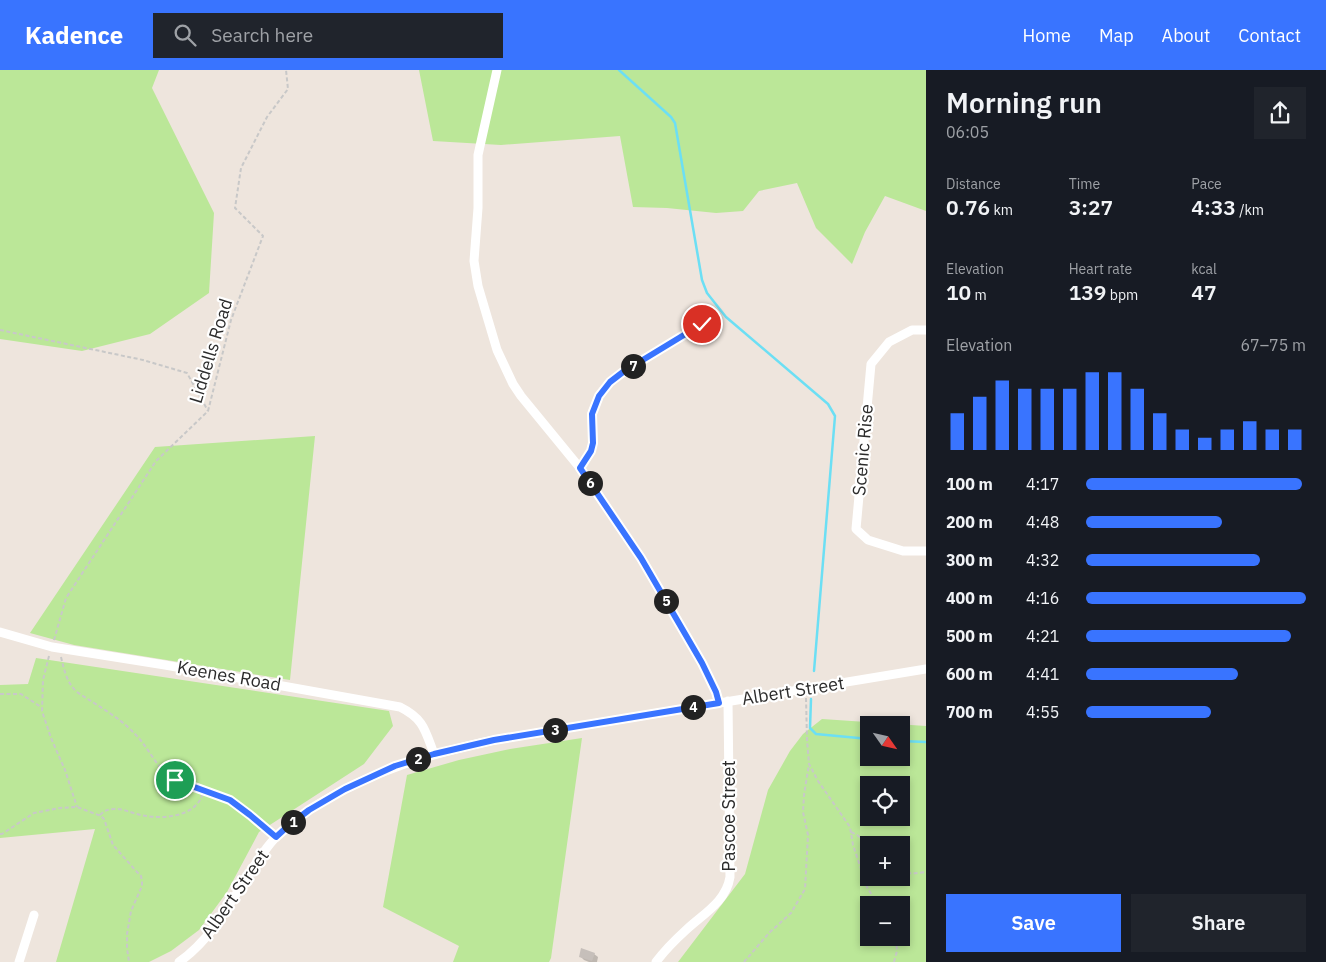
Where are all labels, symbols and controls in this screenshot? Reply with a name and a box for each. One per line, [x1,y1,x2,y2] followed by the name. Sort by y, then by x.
[153,13,503,58] search box
[25,19,123,51] text: Kadence
[171,21,199,49] icon: search
[211,23,313,47] text: Search here
[1023,24,1071,47] text: Home
[1099,24,1134,47] text: Map
[1162,24,1210,47] text: About
[1238,24,1301,47] text: Contact
[946,84,1102,121] text: Morning run
[1254,87,1306,139] button: share
[946,122,989,142] text: 06:05
[946,175,1001,193] text: Distance
[1069,175,1100,193] text: Time
[1191,175,1222,193] text: Pace
[946,193,990,221] text: 0.76
[1069,193,1113,221] text: 3:27
[1191,193,1236,221] text: 4:33
[990,201,1013,219] text: km
[1236,201,1264,219] text: /km
[946,260,1004,278] text: Elevation
[1069,260,1132,278] text: Heart rate
[1191,260,1217,278] text: kcal
[946,278,971,306] text: 10
[1069,278,1106,306] text: 139
[1191,278,1217,306] text: 47
[971,286,987,304] text: m
[1106,286,1138,304] text: bpm
[184,296,237,406] street label: Liddells Road
[681,303,723,345] pin
[688,310,716,338] icon: check
[946,335,1012,355] text: Elevation
[1240,335,1306,355] text: 67–75 m
[620,354,646,378] pin: 7
[629,357,638,375] text: 7
[847,403,878,497] street label: Scenic Rise
[578,470,602,496] pin: 6
[586,474,595,492] text: 6
[946,474,993,494] text: 100 m
[1026,474,1059,494] text: 4:17
[946,512,993,532] text: 200 m
[1026,512,1059,532] text: 4:48
[946,550,993,570] text: 300 m
[1026,550,1059,570] text: 4:32
[654,588,678,614] pin: 5
[946,588,993,608] text: 400 m
[1026,588,1059,608] text: 4:16
[662,592,671,610] text: 5
[946,626,993,646] text: 500 m
[1026,626,1059,646] text: 4:21
[175,655,283,696] street label: Keenes Road
[946,664,993,684] text: 600 m
[1026,664,1059,684] text: 4:41
[740,671,846,710] street label: Albert Street
[680,694,706,720] pin: 4
[689,698,698,716] text: 4
[946,702,993,722] text: 700 m
[1026,702,1059,722] text: 4:55
[860,716,910,766] north arrow
[860,716,910,946] map controls
[542,718,568,742] pin: 3
[551,721,560,739] text: 3
[406,746,430,772] pin: 2
[414,750,423,768] text: 2
[154,759,196,801] pin
[717,760,740,872] street label: Pascoe Street
[161,766,189,794] icon: arrive
[860,776,910,826] button: locate
[280,810,306,834] pin: 1
[289,813,298,831] text: 1
[860,836,910,886] button: +
[196,845,274,943] street label: Albert Street
[946,894,1121,952] button: Save
[1131,894,1306,952] button: Share
[860,896,910,946] button: −

